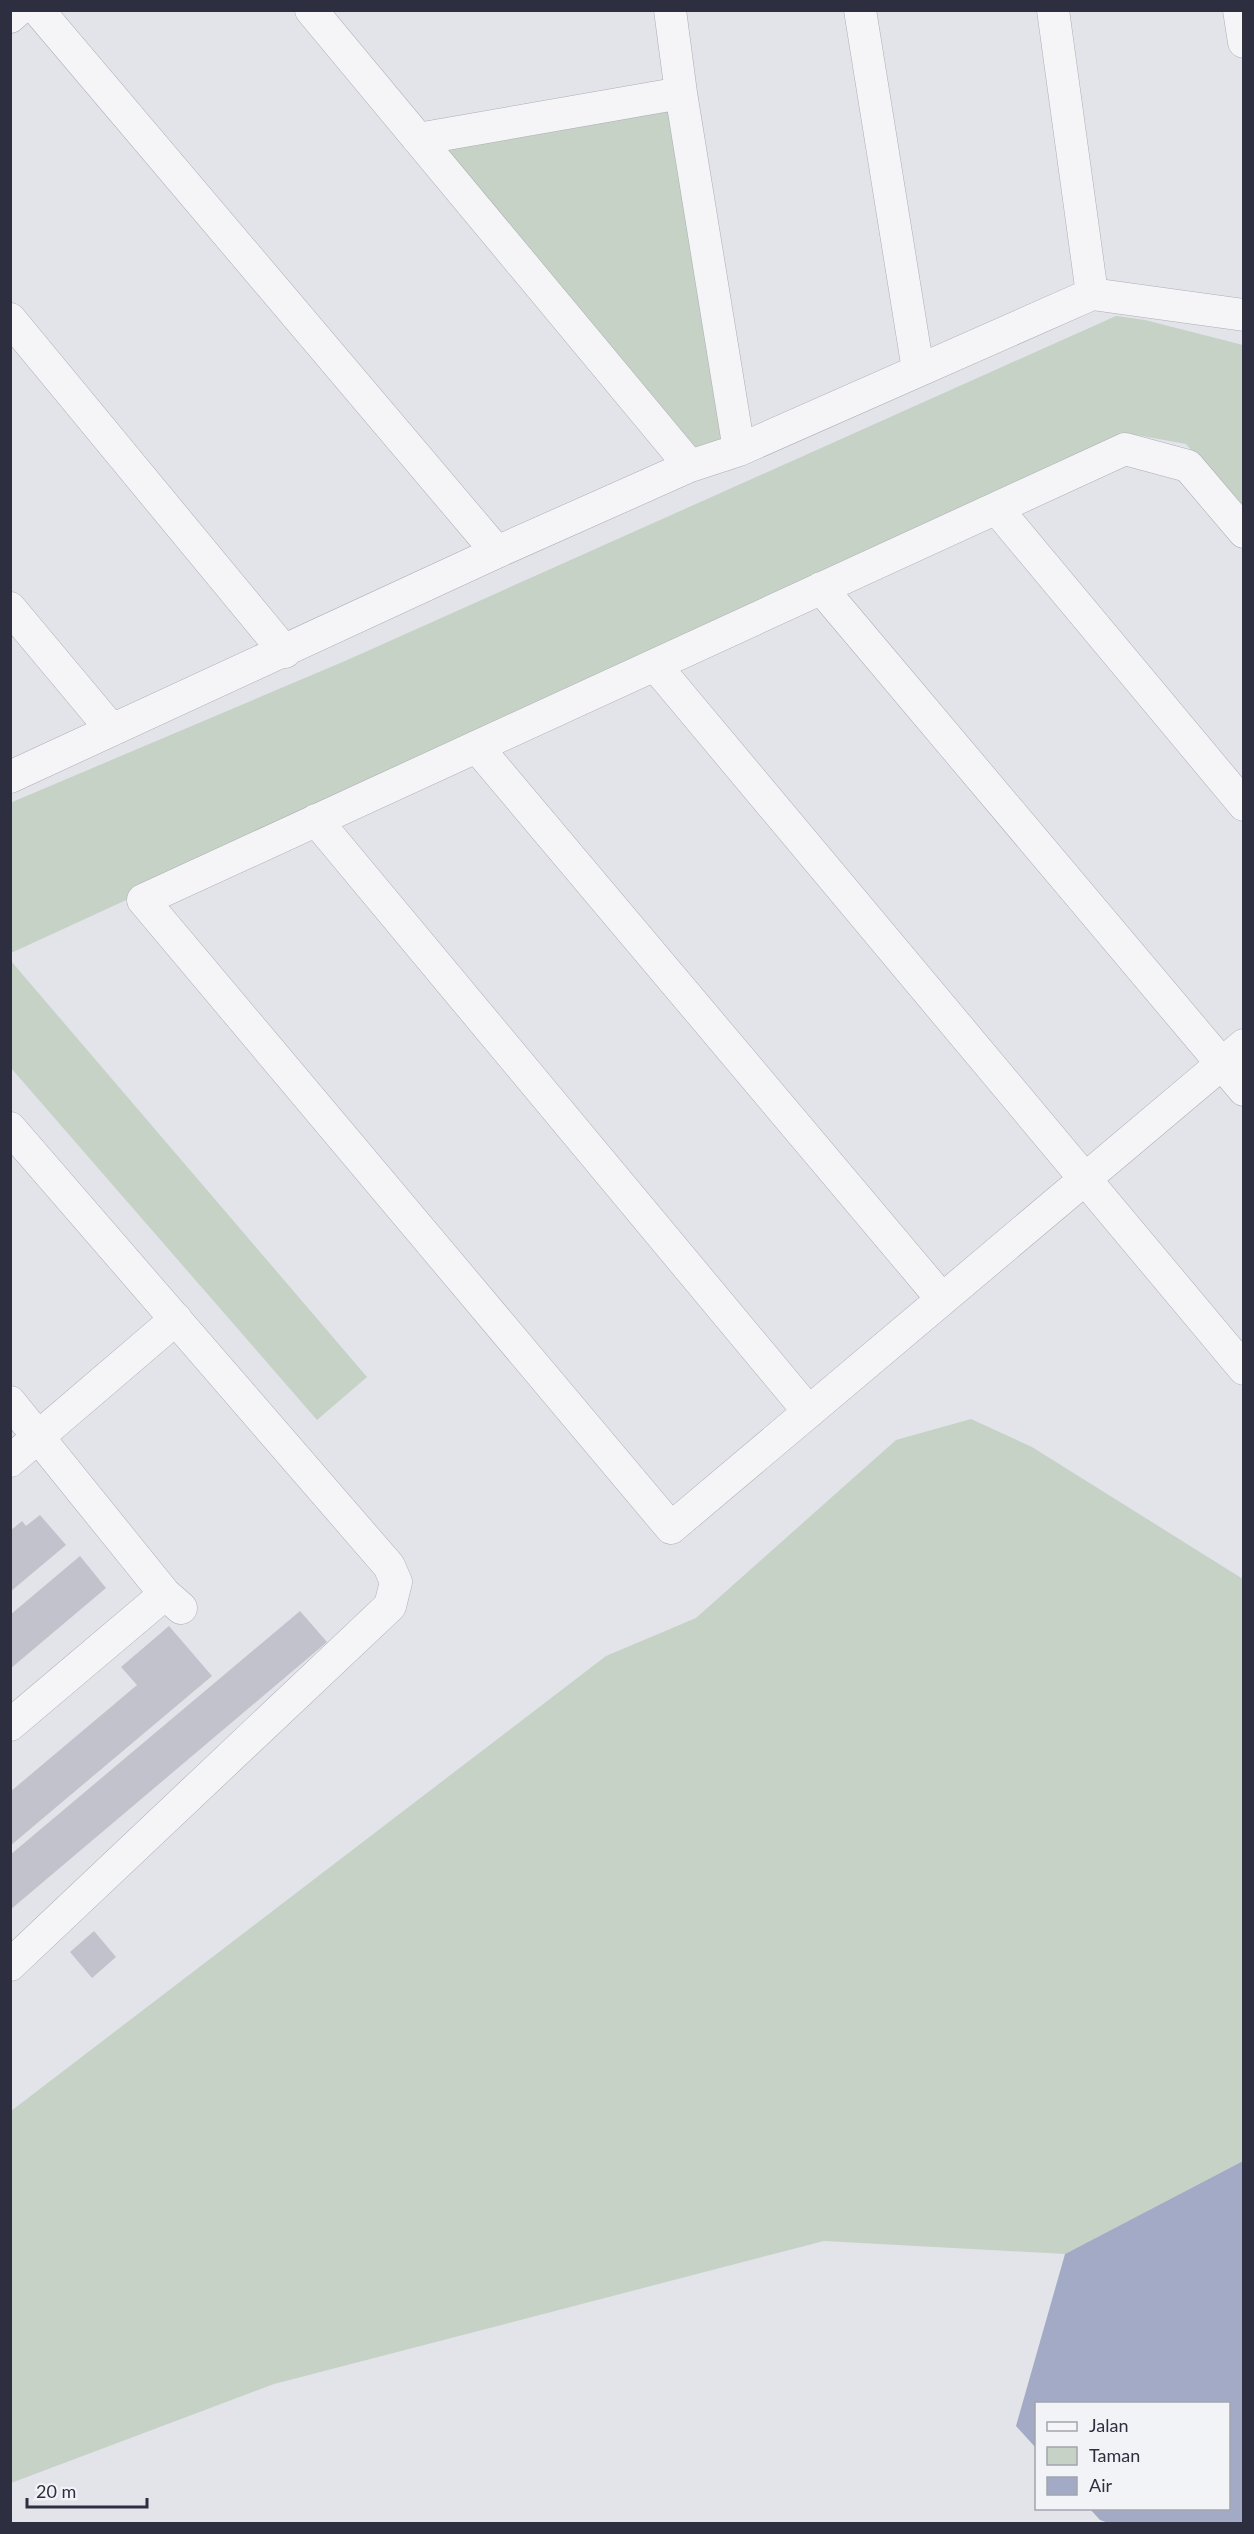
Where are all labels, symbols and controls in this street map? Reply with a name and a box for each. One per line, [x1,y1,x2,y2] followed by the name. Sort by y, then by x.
[1035,2402,1230,2510] legend
[1089,2414,1128,2436] text: Jalan
[1089,2444,1140,2466] text: Taman
[27,2471,147,2509] scale bar
[1089,2474,1112,2496] text: Air
[36,2480,76,2502] text: 20 m

